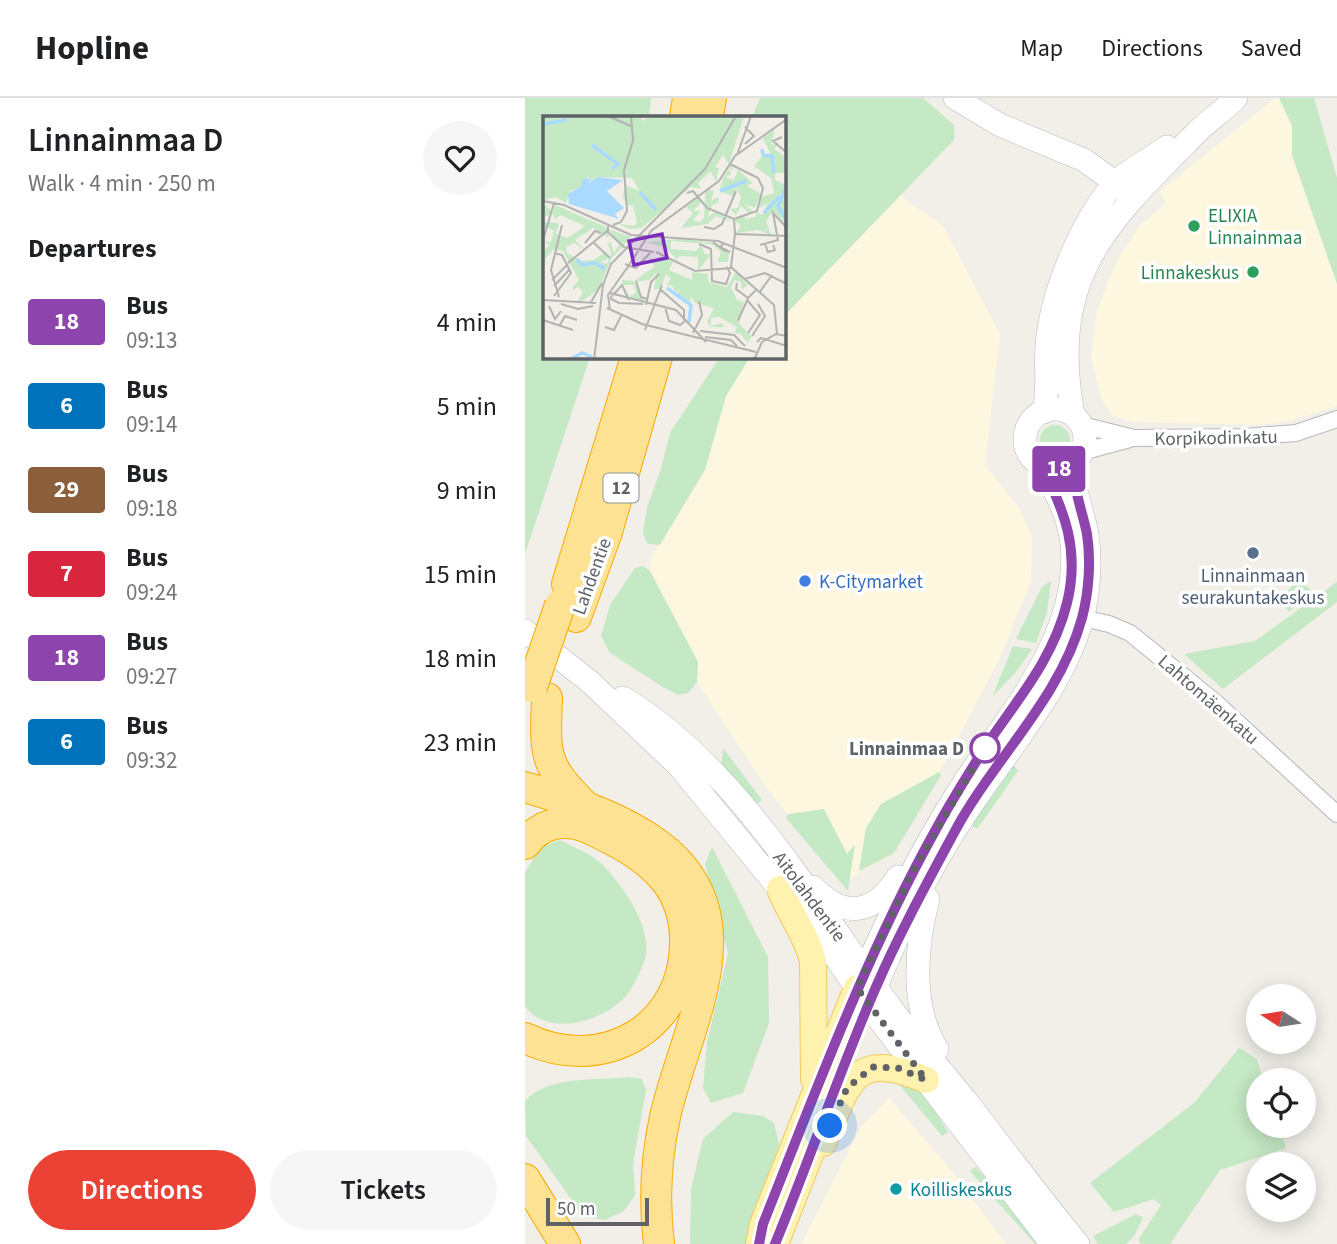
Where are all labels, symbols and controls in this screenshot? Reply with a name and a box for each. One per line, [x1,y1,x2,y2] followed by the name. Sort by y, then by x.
[35,25,149,72] text: Hopline
[1020,31,1063,66] text: Map
[1101,31,1203,66] text: Directions
[1241,31,1302,66] text: Saved
[543,116,786,359] inset map
[28,117,223,164] text: Linnainmaa D
[423,121,497,195] button: heart
[28,167,216,200] text: Walk · 4 min · 250 m
[1208,203,1302,252] place label: ELIXIA Linnainmaa
[1186,218,1202,234] marker: ELIXIA Linnainmaa
[28,230,156,267] text: Departures
[1141,260,1239,287] place label: Linnakeskus
[1245,264,1261,280] marker: Linnakeskus
[126,287,168,324] text: Bus
[54,304,79,339] text: 18
[437,304,497,341] text: 4 min
[126,324,177,357] text: 09:13
[126,371,168,408] text: Bus
[60,388,73,423] text: 6
[437,388,497,425] text: 5 min
[126,408,177,441] text: 09:14
[1154,424,1278,453] street label: Korpikodinkatu
[1028,446,1091,492] line badge: 18
[1046,451,1072,486] text: 18
[126,455,168,492] text: Bus
[54,472,79,507] text: 29
[437,472,497,509] text: 9 min
[603,474,639,502] road number: 12
[126,492,177,525] text: 09:18
[566,534,619,619] street label: Lahdentie
[126,539,168,576] text: Bus
[1245,545,1261,561] marker: Linnainmaan seurakuntakeskus
[60,556,73,591] text: 7
[424,556,497,593] text: 15 min
[1182,563,1324,612] place label: Linnainmaan seurakuntakeskus
[819,569,923,596] place label: K-Citymarket
[797,573,813,589] marker: K-Citymarket
[126,576,177,609] text: 09:24
[126,623,168,660] text: Bus
[54,640,79,675] text: 18
[424,640,497,677] text: 18 min
[1152,649,1264,752] street label: Lahtomäenkatu
[126,660,177,693] text: 09:27
[126,707,168,744] text: Bus
[60,724,73,759] text: 6
[424,724,497,761] text: 23 min
[970,733,1000,763] marker: Linnainmaa D
[849,736,964,763] place label: Linnainmaa D
[126,744,177,777] text: 09:32
[766,846,852,948] street label: Aitolahdentie
[1246,984,1316,1054] north arrow
[1246,984,1316,1222] map controls
[1246,1068,1316,1138] button: locate
[812,1108,847,1143] your location
[28,1150,256,1230] button: Directions
[270,1150,497,1230] button: Tickets
[1246,1152,1316,1222] button: layers
[910,1177,1012,1204] place label: Koilliskeskus
[888,1181,904,1197] marker: Koilliskeskus
[546,1195,649,1227] scale bar
[557,1196,595,1223] text: 50 m

